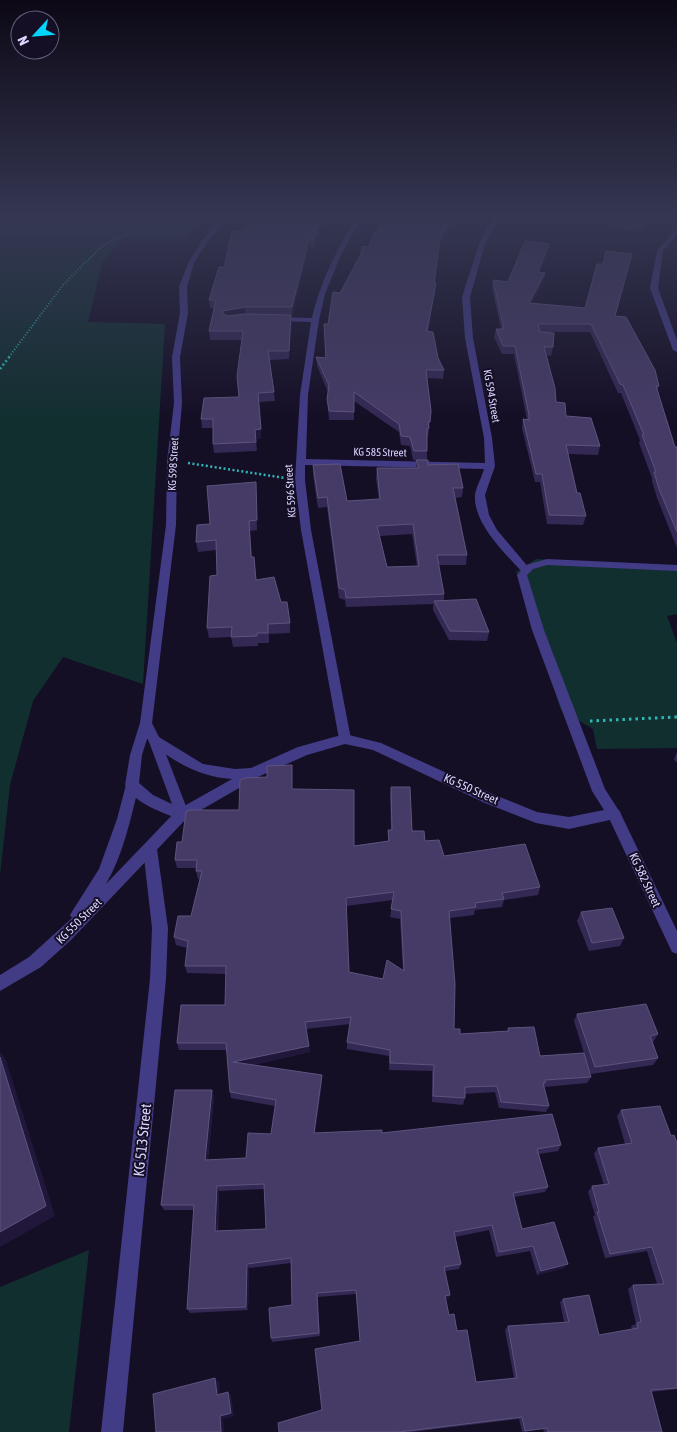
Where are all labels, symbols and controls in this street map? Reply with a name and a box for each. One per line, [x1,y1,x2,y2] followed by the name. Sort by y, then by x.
[10,10,60,60] north arrow
[14,33,32,48] text: N
[481,369,503,423] street label: KG 594 Street
[166,437,180,491] street label: KG 598 Street
[353,446,407,458] street label: KG 585 Street
[282,464,298,518] street label: KG 596 Street
[441,771,501,807] street label: KG 550 Street
[626,851,664,910] street label: KG 582 Street
[53,895,105,947] street label: KG 550 Street
[130,1103,154,1177] street label: KG 513 Street

